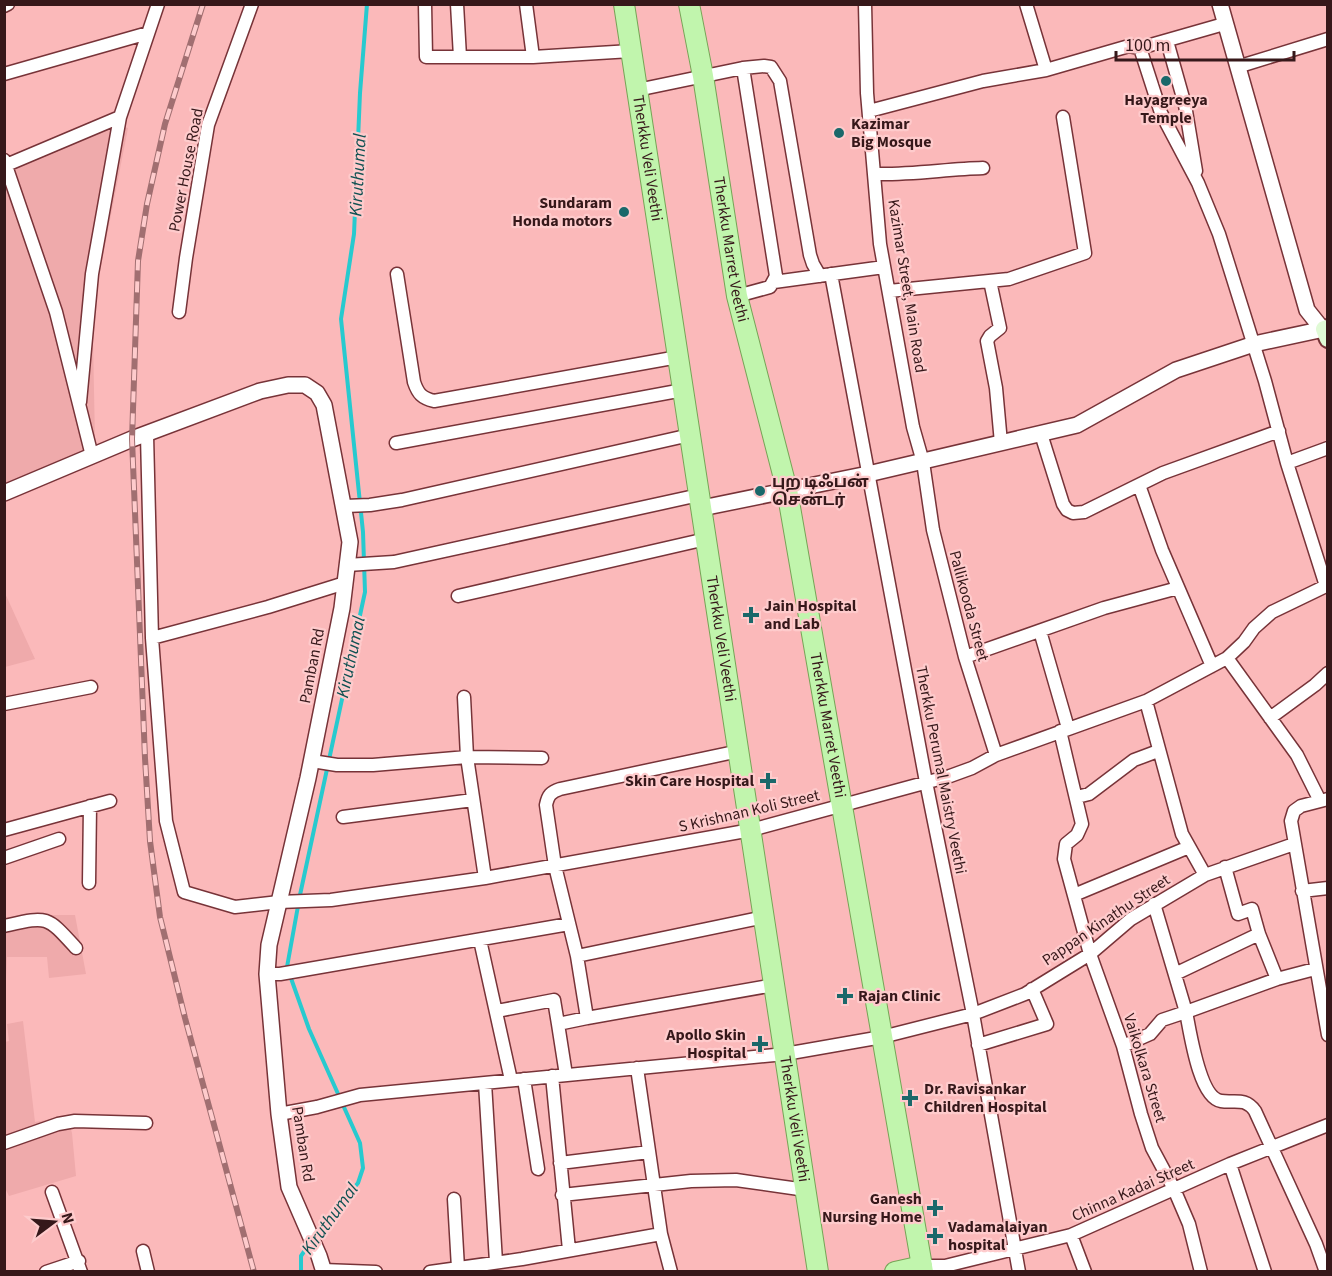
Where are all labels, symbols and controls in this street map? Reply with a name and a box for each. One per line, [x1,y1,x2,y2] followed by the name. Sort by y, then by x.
[1116,24,1294,62] scale bar
[1125,33,1170,58] text: 100 m
[1159,74,1173,88] marker: Hayagreeya Temple
[1124,89,1208,129] place label: Hayagreeya Temple
[627,94,668,223] street label: Therkku Veli Veethi
[163,106,209,234] street label: Power House Road
[851,113,931,153] place label: Kazimar Big Mosque
[832,126,846,140] marker: Kazimar Big Mosque
[343,132,373,217] water label: Kiruthumal
[708,175,754,325] street label: Therkku Marret Veethi
[512,192,612,232] place label: Sundaram Honda motors
[882,198,932,374] street label: Kazimar Street, Main Road
[617,205,631,219] marker: Sundaram Honda motors
[772,471,869,511] place label: புற டிஃபன் சென்டர்
[753,484,767,498] marker: புற டிஃபன் சென்டர்
[944,548,994,664] street label: Pallikooda Street
[701,574,742,703] street label: Therkku Veli Veethi
[764,595,857,635] place label: Jain Hospital and Lab
[742,606,760,624] marker: Jain Hospital and Lab
[330,613,372,700] water label: Kiruthumal
[294,627,330,705] street label: Pamban Rd
[804,651,851,800] street label: Therkku Marret Veethi
[910,664,972,876] street label: Therkku Perumal Maistry Veethi
[625,770,754,792] place label: Skin Care Hospital
[759,772,777,790] marker: Skin Care Hospital
[676,784,822,838] street label: S Krishnan Koli Street
[1038,869,1175,971] street label: Pappan Kinathu Street
[858,985,941,1007] place label: Rajan Clinic
[836,987,854,1005] marker: Rajan Clinic
[1118,1011,1172,1126] street label: Vaikolkara Street
[665,1024,746,1064] place label: Apollo Skin Hospital
[751,1035,769,1053] marker: Apollo Skin Hospital
[774,1054,815,1184] street label: Therkku Veli Veethi
[924,1078,1047,1118] place label: Dr. Ravisankar Children Hospital
[901,1089,919,1107] marker: Dr. Ravisankar Children Hospital
[286,1105,320,1183] street label: Pamban Rd
[1068,1153,1198,1227] street label: Chinna Kadai Street
[296,1178,365,1260] water label: Kiruthumal
[822,1188,922,1228] place label: Ganesh Nursing Home
[24,1192,84,1252] north arrow
[926,1199,944,1217] marker: Ganesh Nursing Home
[55,1210,79,1226] text: N
[947,1216,1048,1256] place label: Vadamalaiyan hospital
[926,1227,944,1245] marker: Vadamalaiyan hospital

